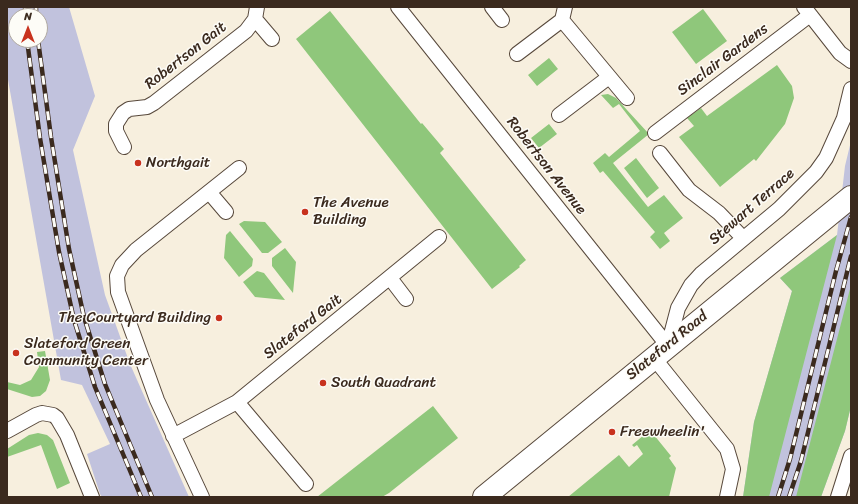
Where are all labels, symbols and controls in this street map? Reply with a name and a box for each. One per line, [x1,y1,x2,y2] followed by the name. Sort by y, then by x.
[24,7,32,26] text: N
[8,8,48,48] north arrow
[142,19,230,93] street label: Robertson Gait
[674,20,772,100] street label: Sinclair Gardens
[502,114,590,218] street label: Robertson Avenue
[146,154,210,172] place label: Northgait
[133,158,143,168] marker: Northgait
[706,165,798,249] street label: Stewart Terrace
[313,194,389,229] place label: The Avenue Building
[300,207,310,217] marker: The Avenue Building
[260,291,346,363] street label: Slateford Gait
[623,308,711,384] street label: Slateford Road
[59,309,211,327] place label: The Courtyard Building
[214,313,224,323] marker: The Courtyard Building
[24,335,148,370] place label: Slateford Green Community Center
[11,348,21,358] marker: Slateford Green Community Center
[331,374,436,392] place label: South Quadrant
[318,378,328,388] marker: South Quadrant
[620,423,705,441] place label: Freewheelin'
[607,427,617,437] marker: Freewheelin'

